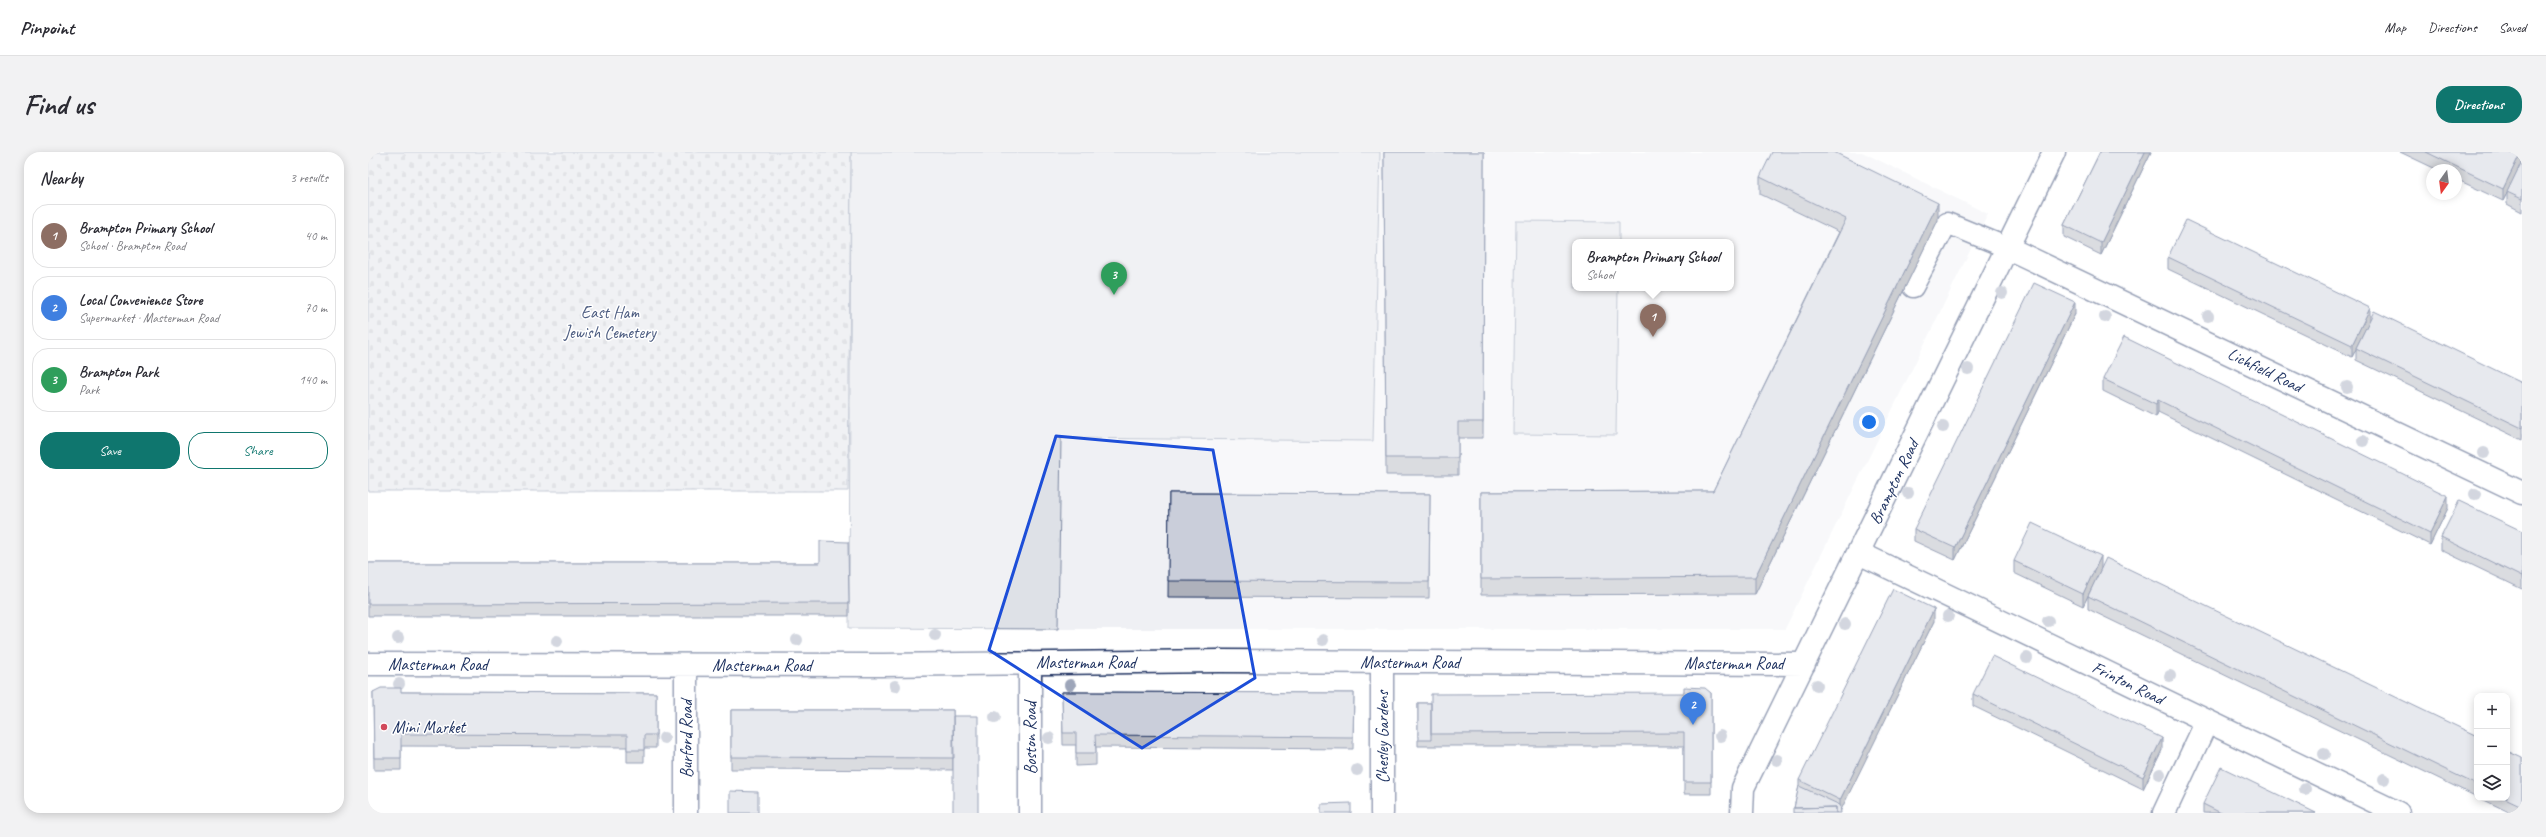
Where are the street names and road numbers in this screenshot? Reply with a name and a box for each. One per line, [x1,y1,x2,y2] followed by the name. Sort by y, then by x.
[2224,343,2309,399] street label: Lichfield Road
[1864,434,1925,528] street label: Brampton Road
[1036,652,1138,673] street label: Masterman Road
[1360,652,1462,673] street label: Masterman Road
[1684,653,1786,674] street label: Masterman Road
[388,654,490,675] street label: Masterman Road
[712,655,814,676] street label: Masterman Road
[2089,657,2170,711] street label: Frinton Road
[1372,690,1393,783] street label: Chesley Gardens
[676,697,697,778] street label: Burford Road
[1020,699,1041,775] street label: Boston Road

